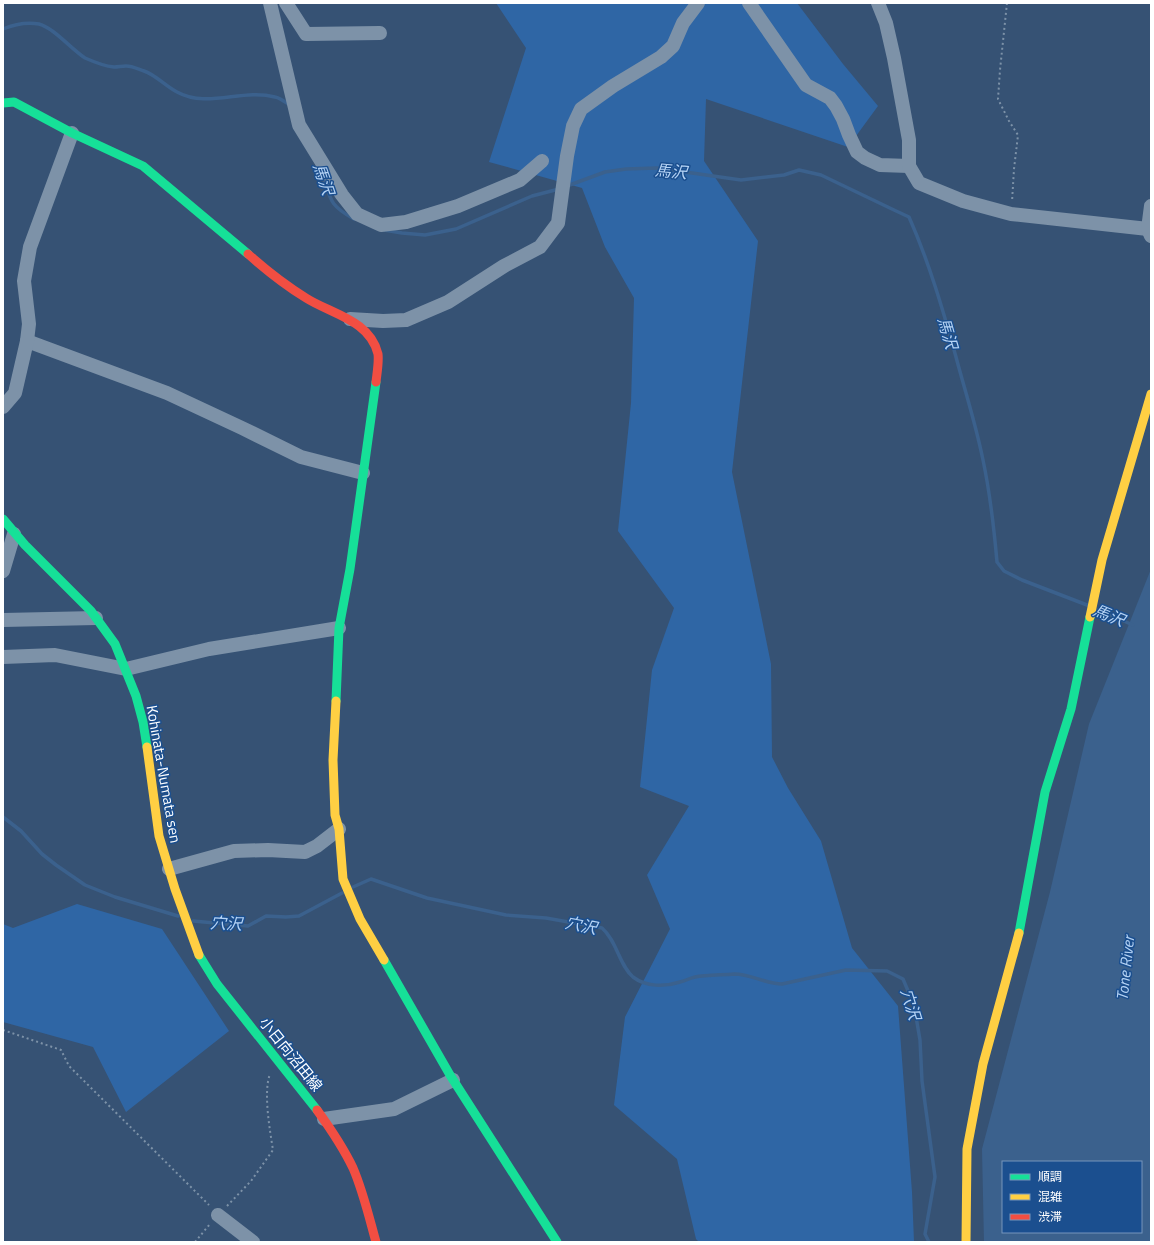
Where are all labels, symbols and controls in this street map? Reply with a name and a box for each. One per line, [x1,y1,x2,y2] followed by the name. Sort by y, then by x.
[654,158,690,185] water label: 馬沢
[307,160,341,200] water label: 馬沢
[932,314,964,354] water label: 馬沢
[1090,598,1130,633] water label: 馬沢
[141,703,187,845] street label: Kohinata-Numata sen
[209,910,245,936] water label: 穴沢
[563,910,601,940] water label: 穴沢
[1110,933,1141,1002] water label: Tone River
[895,985,928,1025] water label: 穴沢
[254,1012,328,1096] street label: 小日向沼田線
[1002,1161,1142,1233] legend
[1038,1167,1062,1186] text: 順調
[1038,1187,1062,1206] text: 混雑
[1038,1207,1062,1226] text: 渋滞

